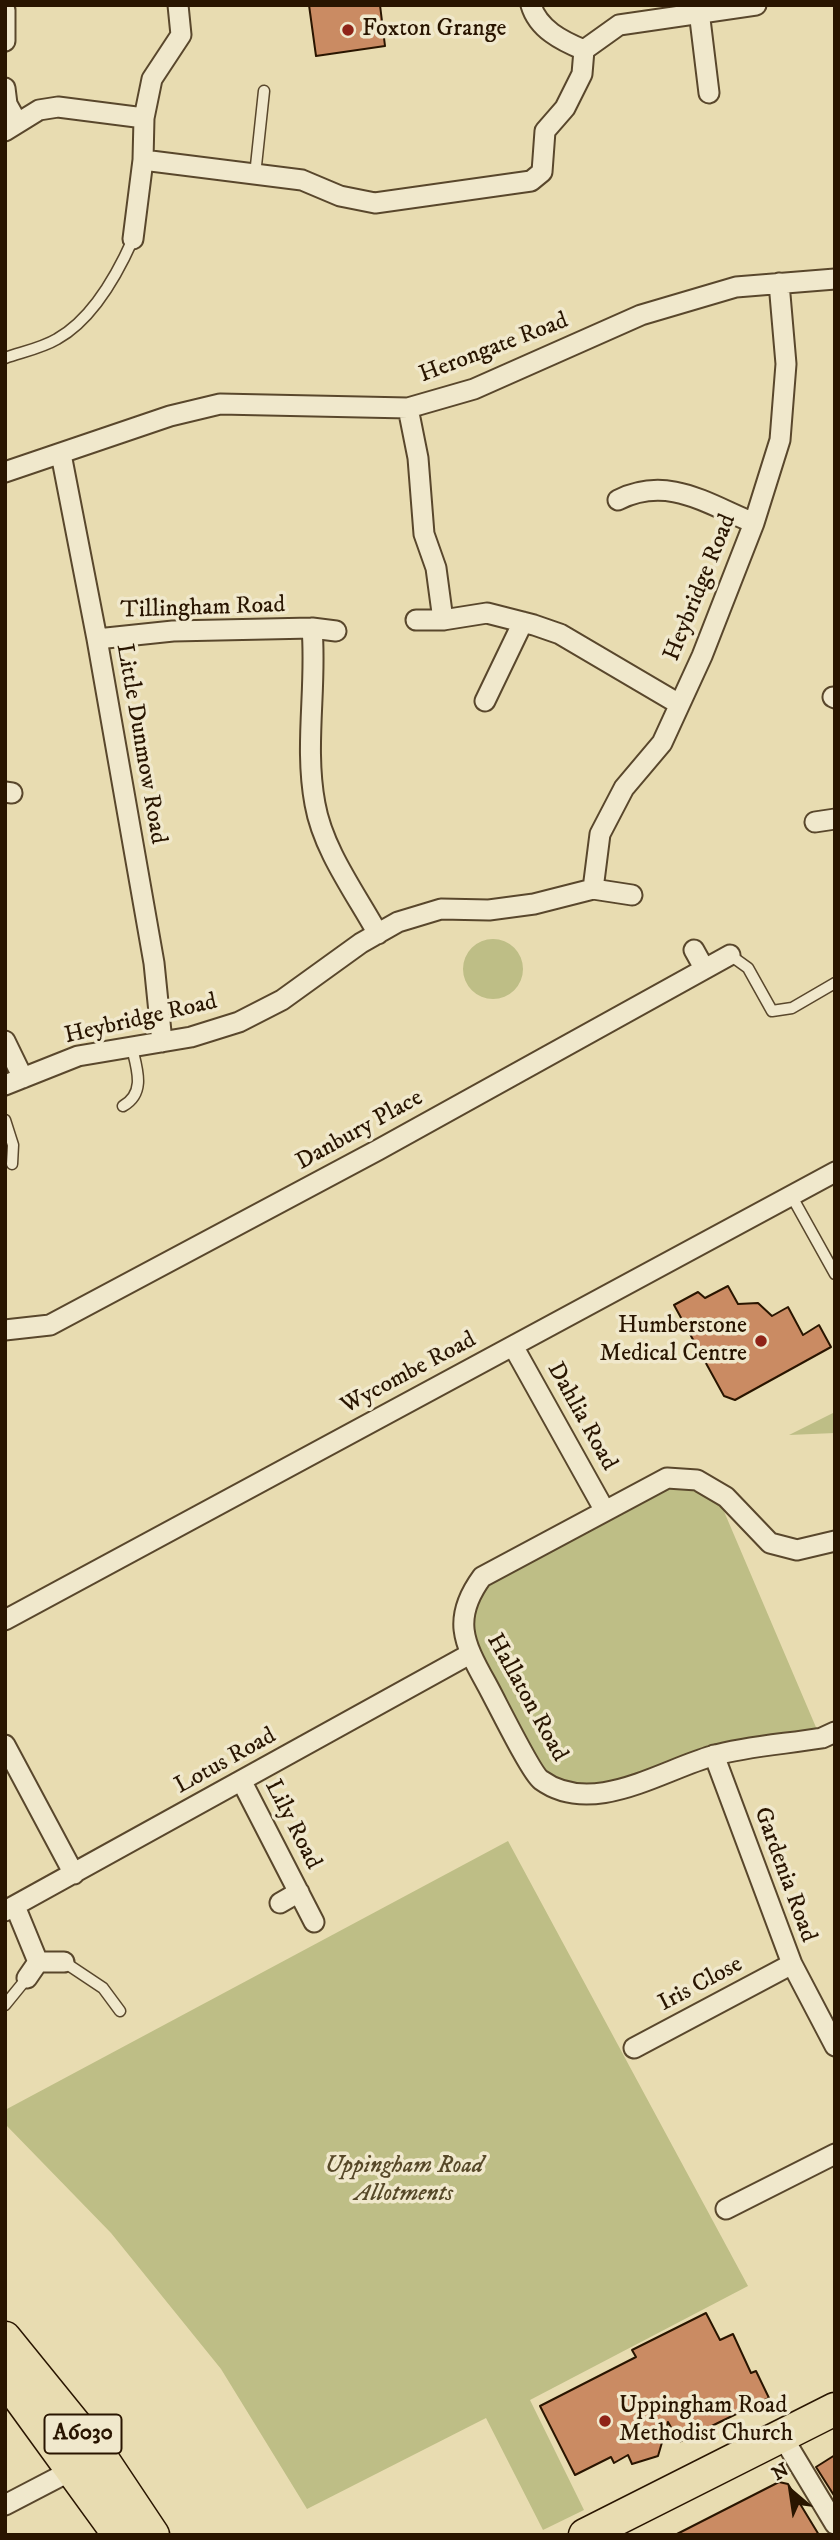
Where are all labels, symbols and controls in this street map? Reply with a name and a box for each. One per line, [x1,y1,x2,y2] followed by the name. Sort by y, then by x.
[362,16,506,44] place label: Foxton Grange
[340,22,356,38] marker: Foxton Grange
[415,307,573,391] street label: Herongate Road
[658,510,744,666] street label: Heybridge Road
[120,592,286,626] street label: Tillingham Road
[108,642,172,846] street label: Little Dunmow Road
[62,988,220,1052] street label: Heybridge Road
[292,1084,428,1178] street label: Danbury Place
[600,1313,747,1369] place label: Humberstone Medical Centre
[337,1326,481,1422] street label: Wycombe Road
[753,1333,769,1349] marker: Humberstone Medical Centre
[540,1358,622,1476] street label: Dahlia Road
[479,1629,573,1767] street label: Hallaton Road
[170,1722,282,1802] street label: Lotus Road
[257,1775,327,1875] street label: Lily Road
[746,1804,822,1946] street label: Gardenia Road
[654,1951,748,2019] street label: Iris Close
[325,2153,483,2209] park label: Uppingham Road Allotments
[619,2393,793,2449] place label: Uppingham Road Methodist Church
[597,2413,613,2429] marker: Uppingham Road Methodist Church
[44,2414,122,2454] road number: A6030
[756,2456,826,2526] north arrow
[768,2458,793,2486] text: N

